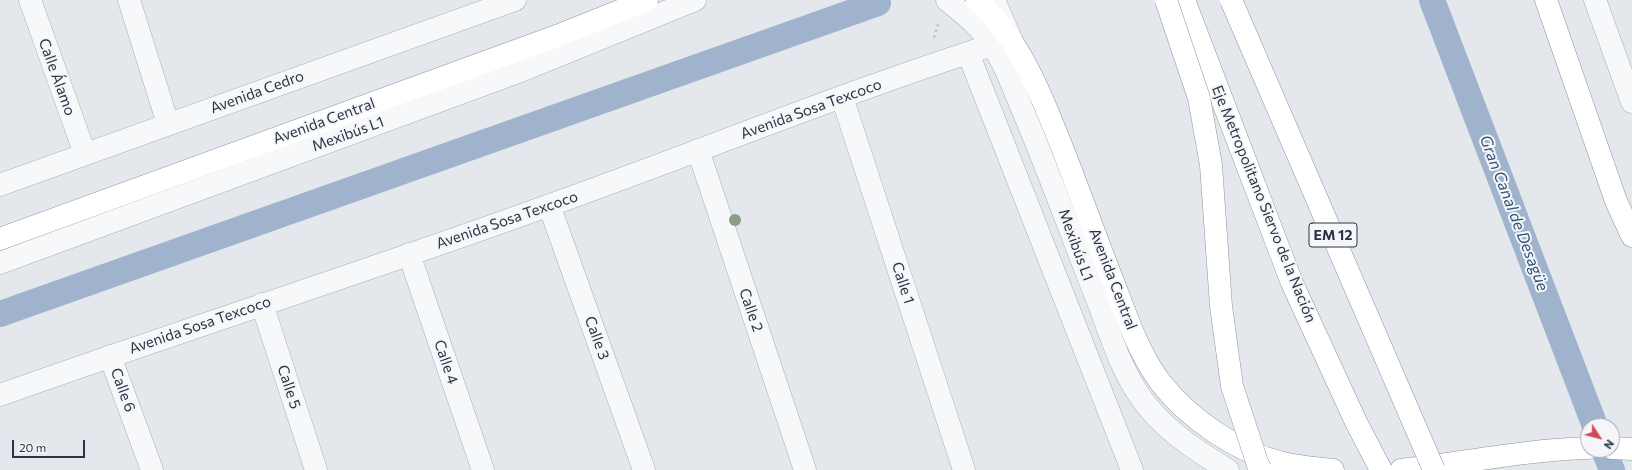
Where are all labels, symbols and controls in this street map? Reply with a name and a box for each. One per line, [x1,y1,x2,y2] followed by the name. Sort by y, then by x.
[35,36,79,118] street label: Calle Álamo
[208,67,306,117] street label: Avenida Cedro
[738,75,884,143] street label: Avenida Sosa Texcoco
[1208,83,1320,325] street label: Eje Metropolitano Siervo de la Nación
[270,94,378,148] street label: Avenida Central
[309,113,387,155] street label: Mexibús L1
[1475,132,1553,294] water label: Gran Canal de Desagüe
[434,187,580,253] street label: Avenida Sosa Texcoco
[1055,206,1097,284] street label: Mexibús L1
[1309,223,1357,247] road number: EM 12
[1085,226,1141,332] street label: Avenida Central
[888,260,918,306] street label: Calle 1
[735,286,767,334] street label: Calle 2
[127,292,273,358] street label: Avenida Sosa Texcoco
[581,314,613,362] street label: Calle 3
[430,338,462,386] street label: Calle 4
[273,363,305,411] street label: Calle 5
[107,365,139,415] street label: Calle 6
[1580,418,1620,458] north arrow
[14,432,87,458] scale bar
[1602,438,1617,452] text: N
[19,440,46,454] text: 20 m

